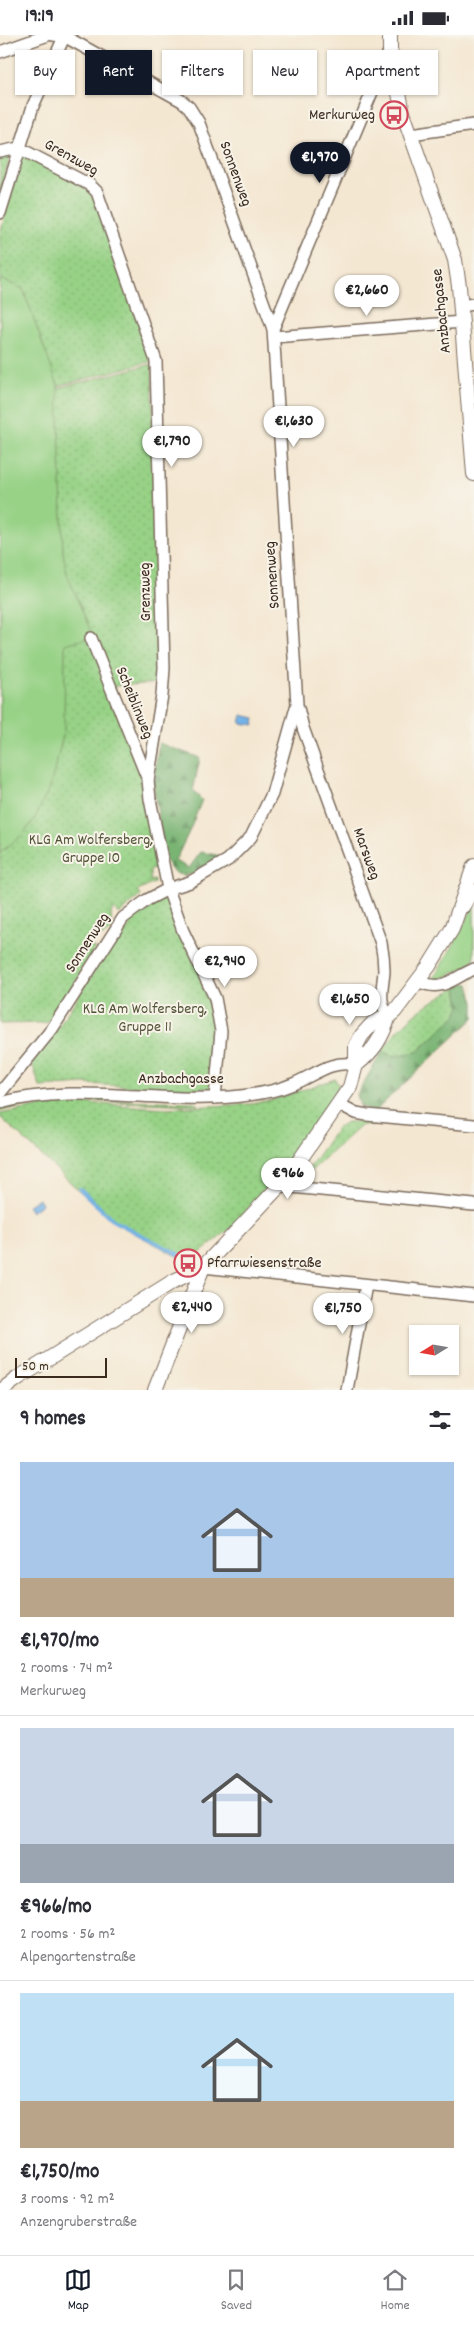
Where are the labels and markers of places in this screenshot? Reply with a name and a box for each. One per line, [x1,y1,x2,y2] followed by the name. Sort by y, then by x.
[379,100,409,130] bus stop icon: Merkurweg
[309,104,375,127] place label: Merkurweg
[279,141,361,184] pin: €1,970
[326,275,408,317] pin: €2,660
[253,405,335,448] pin: €1,630
[131,425,213,468] pin: €1,790
[184,945,266,988] pin: €2,940
[309,983,391,1026] pin: €1,650
[258,1157,318,1200] pin: €966
[173,1248,203,1278] bus stop icon: Pfarrwiesenstraße
[207,1252,321,1275] place label: Pfarrwiesenstraße
[151,1291,233,1334] pin: €2,440
[302,1293,384,1335] pin: €1,750

